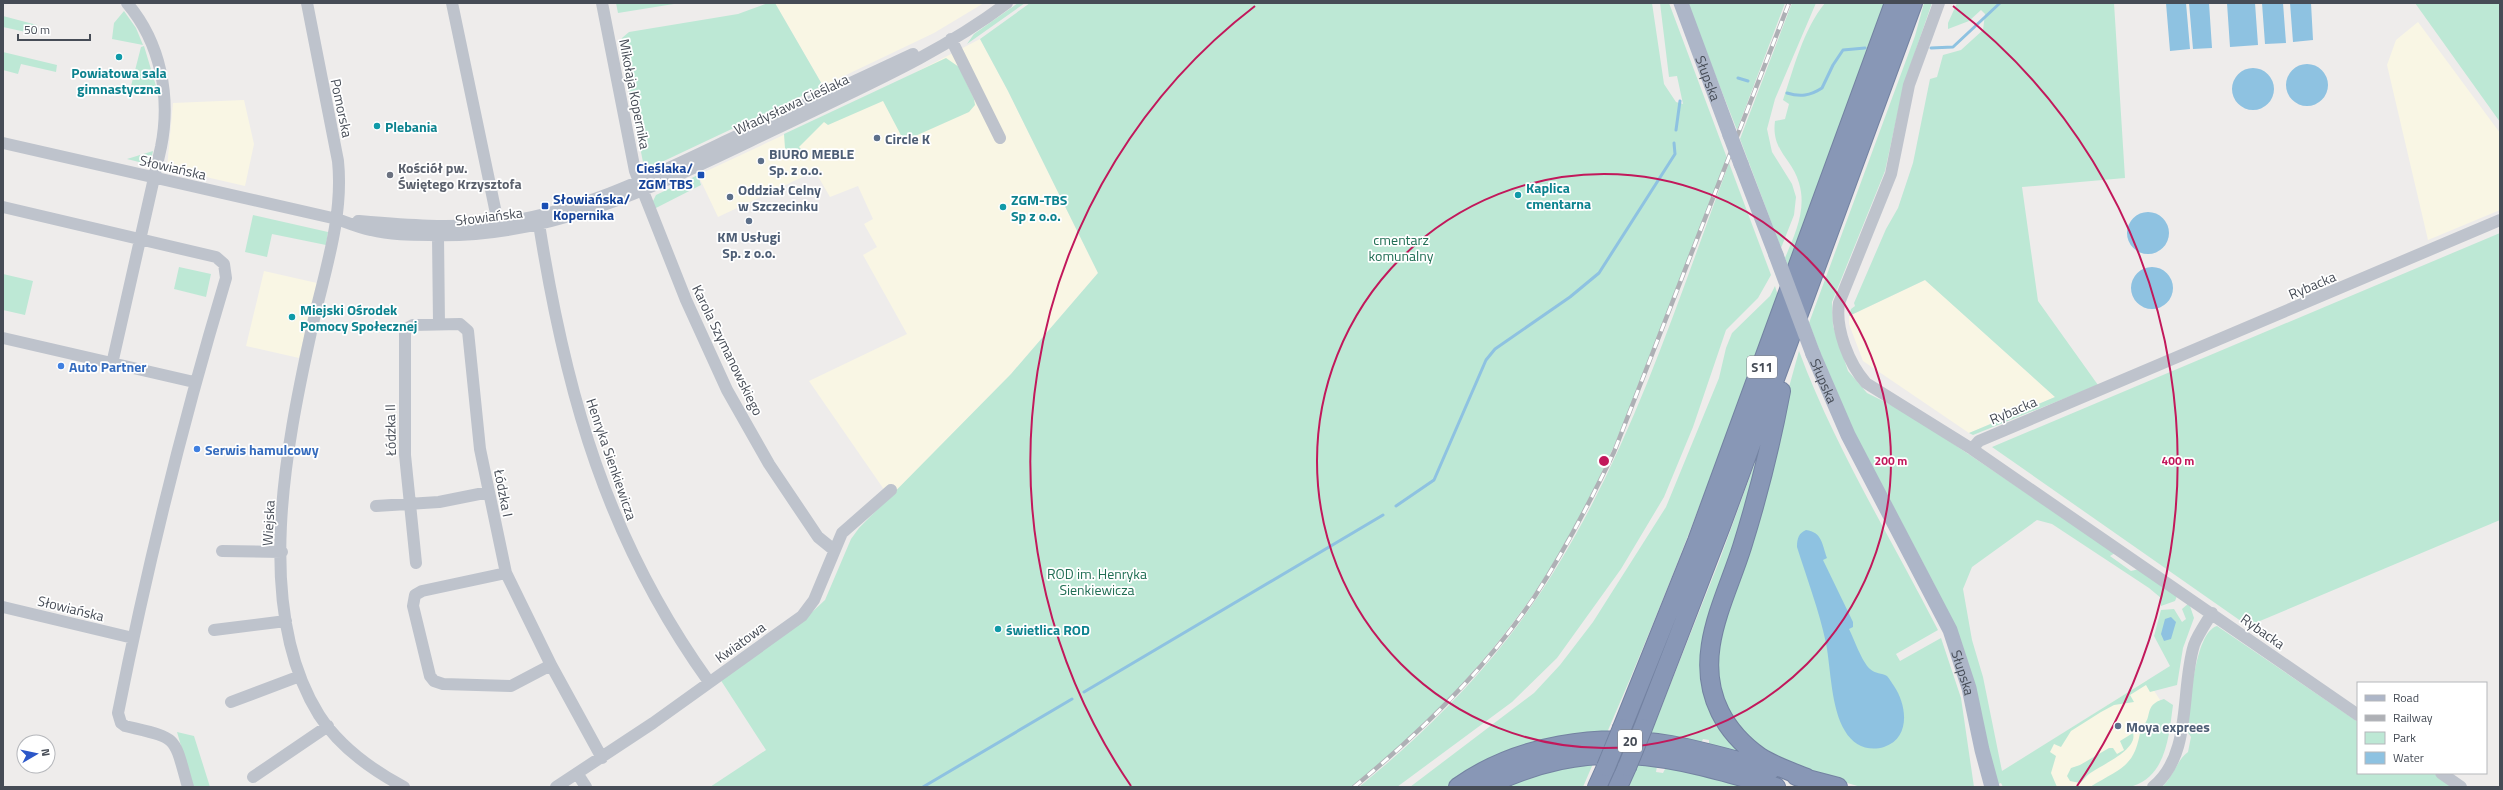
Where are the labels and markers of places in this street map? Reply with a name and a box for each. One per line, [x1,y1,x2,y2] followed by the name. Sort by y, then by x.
[114,52,124,62] marker: Powiatowa sala gimnastyczna
[71,62,167,99] place label: Powiatowa sala gimnastyczna
[385,116,437,137] place label: Plebania
[372,121,382,131] marker: Plebania
[885,128,931,149] place label: Circle K
[872,133,882,143] marker: Circle K
[769,143,854,180] place label: BIURO MEBLE Sp. z o.o.
[756,156,766,166] marker: BIURO MEBLE Sp. z o.o.
[398,157,522,194] place label: Kościół pw. Świętego Krzysztofa
[636,157,693,194] place label: Cieślaka/ ZGM TBS
[385,170,395,180] marker: Kościół pw. Świętego Krzysztofa
[696,170,706,180] marker: Cieślaka/ ZGM TBS
[1526,177,1591,214] place label: Kaplica cmentarna
[738,179,821,216] place label: Oddział Celny w Szczecinku
[553,188,631,225] place label: Słowiańska/ Kopernika
[1011,189,1068,226] place label: ZGM-TBS Sp z o.o.
[1513,190,1523,200] marker: Kaplica cmentarna
[725,192,735,202] marker: Oddział Celny w Szczecinku
[540,201,550,211] marker: Słowiańska/ Kopernika
[998,202,1008,212] marker: ZGM-TBS Sp z o.o.
[744,216,754,226] marker: KM Usługi Sp. z o.o.
[717,226,781,263] place label: KM Usługi Sp. z o.o.
[300,299,417,336] place label: Miejski Ośrodek Pomocy Społecznej
[287,312,297,322] marker: Miejski Ośrodek Pomocy Społecznej
[69,356,147,377] place label: Auto Partner
[56,361,66,371] marker: Auto Partner
[205,439,319,460] place label: Serwis hamulcowy
[192,444,202,454] marker: Serwis hamulcowy
[1597,454,1611,468] centre of rings
[1006,619,1090,640] place label: świetlica ROD
[993,624,1003,634] marker: świetlica ROD
[2126,716,2210,737] place label: Moya exprees
[2113,721,2123,731] marker: Moya exprees

